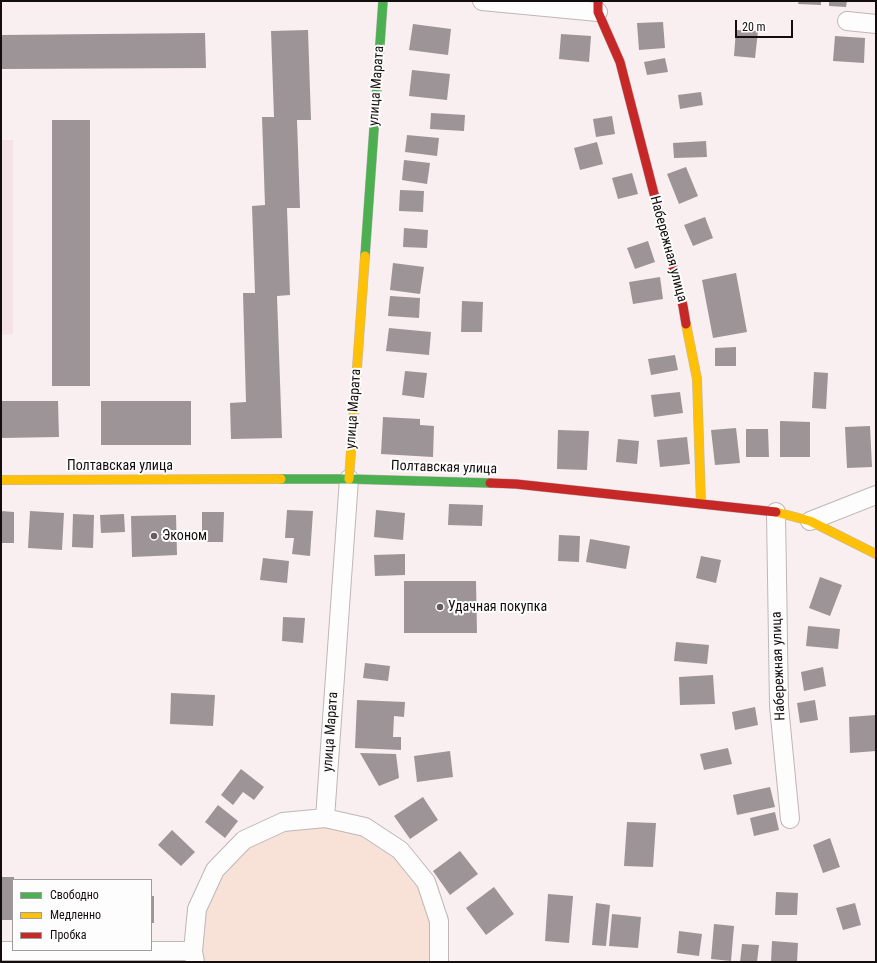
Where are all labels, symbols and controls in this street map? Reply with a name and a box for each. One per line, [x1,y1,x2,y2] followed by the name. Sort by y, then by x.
[737,12,795,38] scale bar
[742,20,766,34] text: 20 m
[366,45,388,127] street label: улица Марата
[646,194,690,304] street label: Набережная улица
[343,368,365,450] street label: улица Марата
[67,458,173,474] street label: Полтавская улица
[391,458,497,478] street label: Полтавская улица
[162,528,207,544] place label: Эконом
[149,531,159,541] marker: Эконом
[448,599,547,615] place label: Удачная покупка
[435,602,445,612] marker: Удачная покупка
[769,611,789,721] street label: Набережная улица
[320,691,342,773] street label: улица Марата
[12,879,152,951] legend
[50,888,99,902] text: Свободно
[50,908,101,922] text: Медленно
[50,928,87,942] text: Пробка

